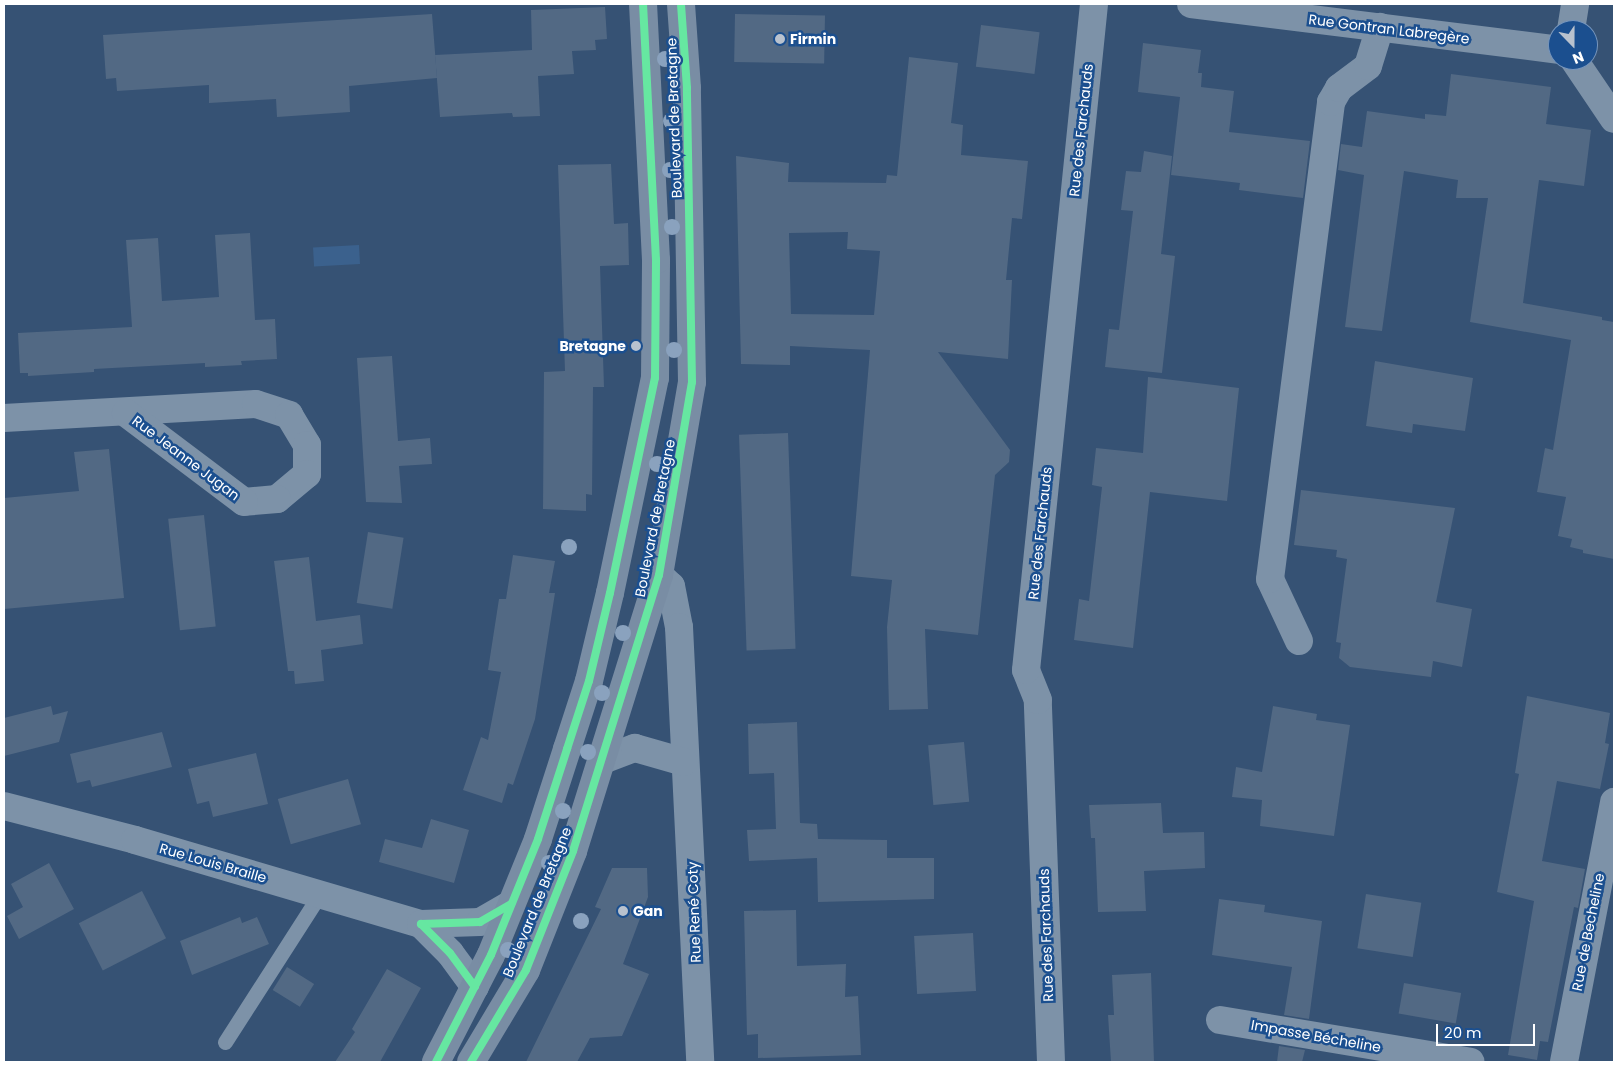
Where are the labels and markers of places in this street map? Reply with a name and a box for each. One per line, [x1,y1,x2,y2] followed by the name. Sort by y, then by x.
[790,31,836,47] place label: Firmin
[774,33,786,45] marker: Firmin
[559,338,626,354] place label: Bretagne
[630,340,642,352] marker: Bretagne
[633,903,663,919] place label: Gan
[617,905,629,917] marker: Gan

